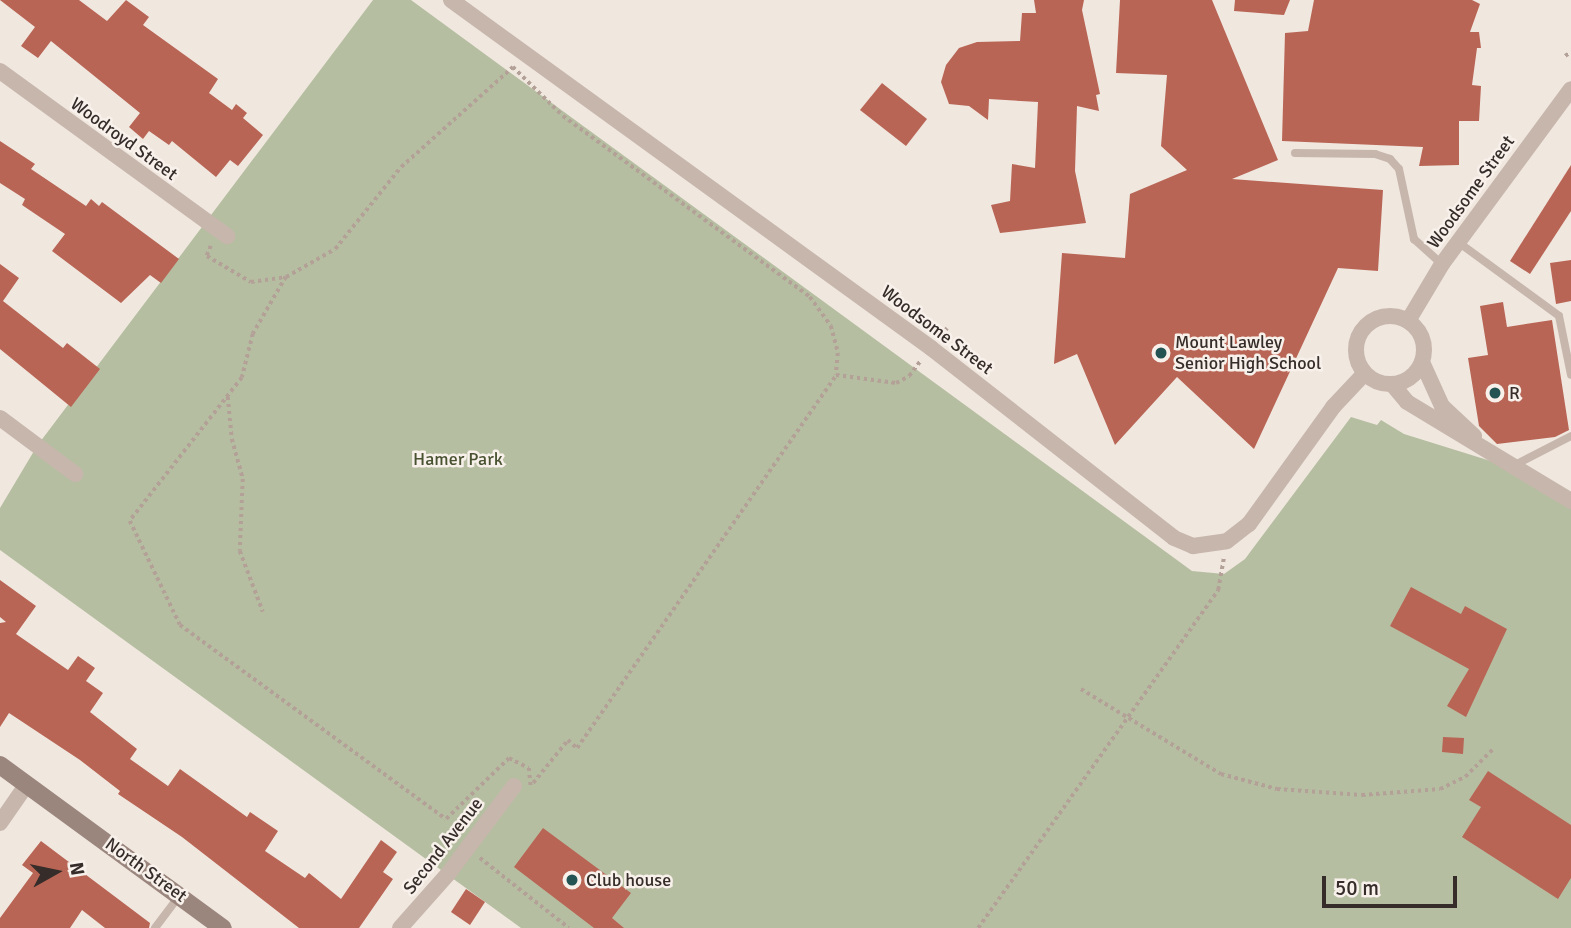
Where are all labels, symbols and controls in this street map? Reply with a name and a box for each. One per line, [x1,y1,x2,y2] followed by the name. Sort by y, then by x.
[66,93,182,185] street label: Woodroyd Street
[1423,131,1519,253] street label: Woodsome Street
[877,281,997,379] street label: Woodsome Street
[1175,332,1321,374] place label: Mount Lawley Senior High School
[1153,345,1169,361] marker: Mount Lawley Senior High School
[1509,382,1520,404] place label: R
[1487,385,1503,401] marker: R
[413,448,503,470] park label: Hamer Park
[399,793,487,899] street label: Second Avenue
[101,833,191,907] street label: North Street
[21,837,91,907] north arrow
[64,860,90,877] text: N
[1326,862,1461,906] scale bar
[586,869,671,891] place label: Club house
[564,872,580,888] marker: Club house
[1335,875,1379,901] text: 50 m

